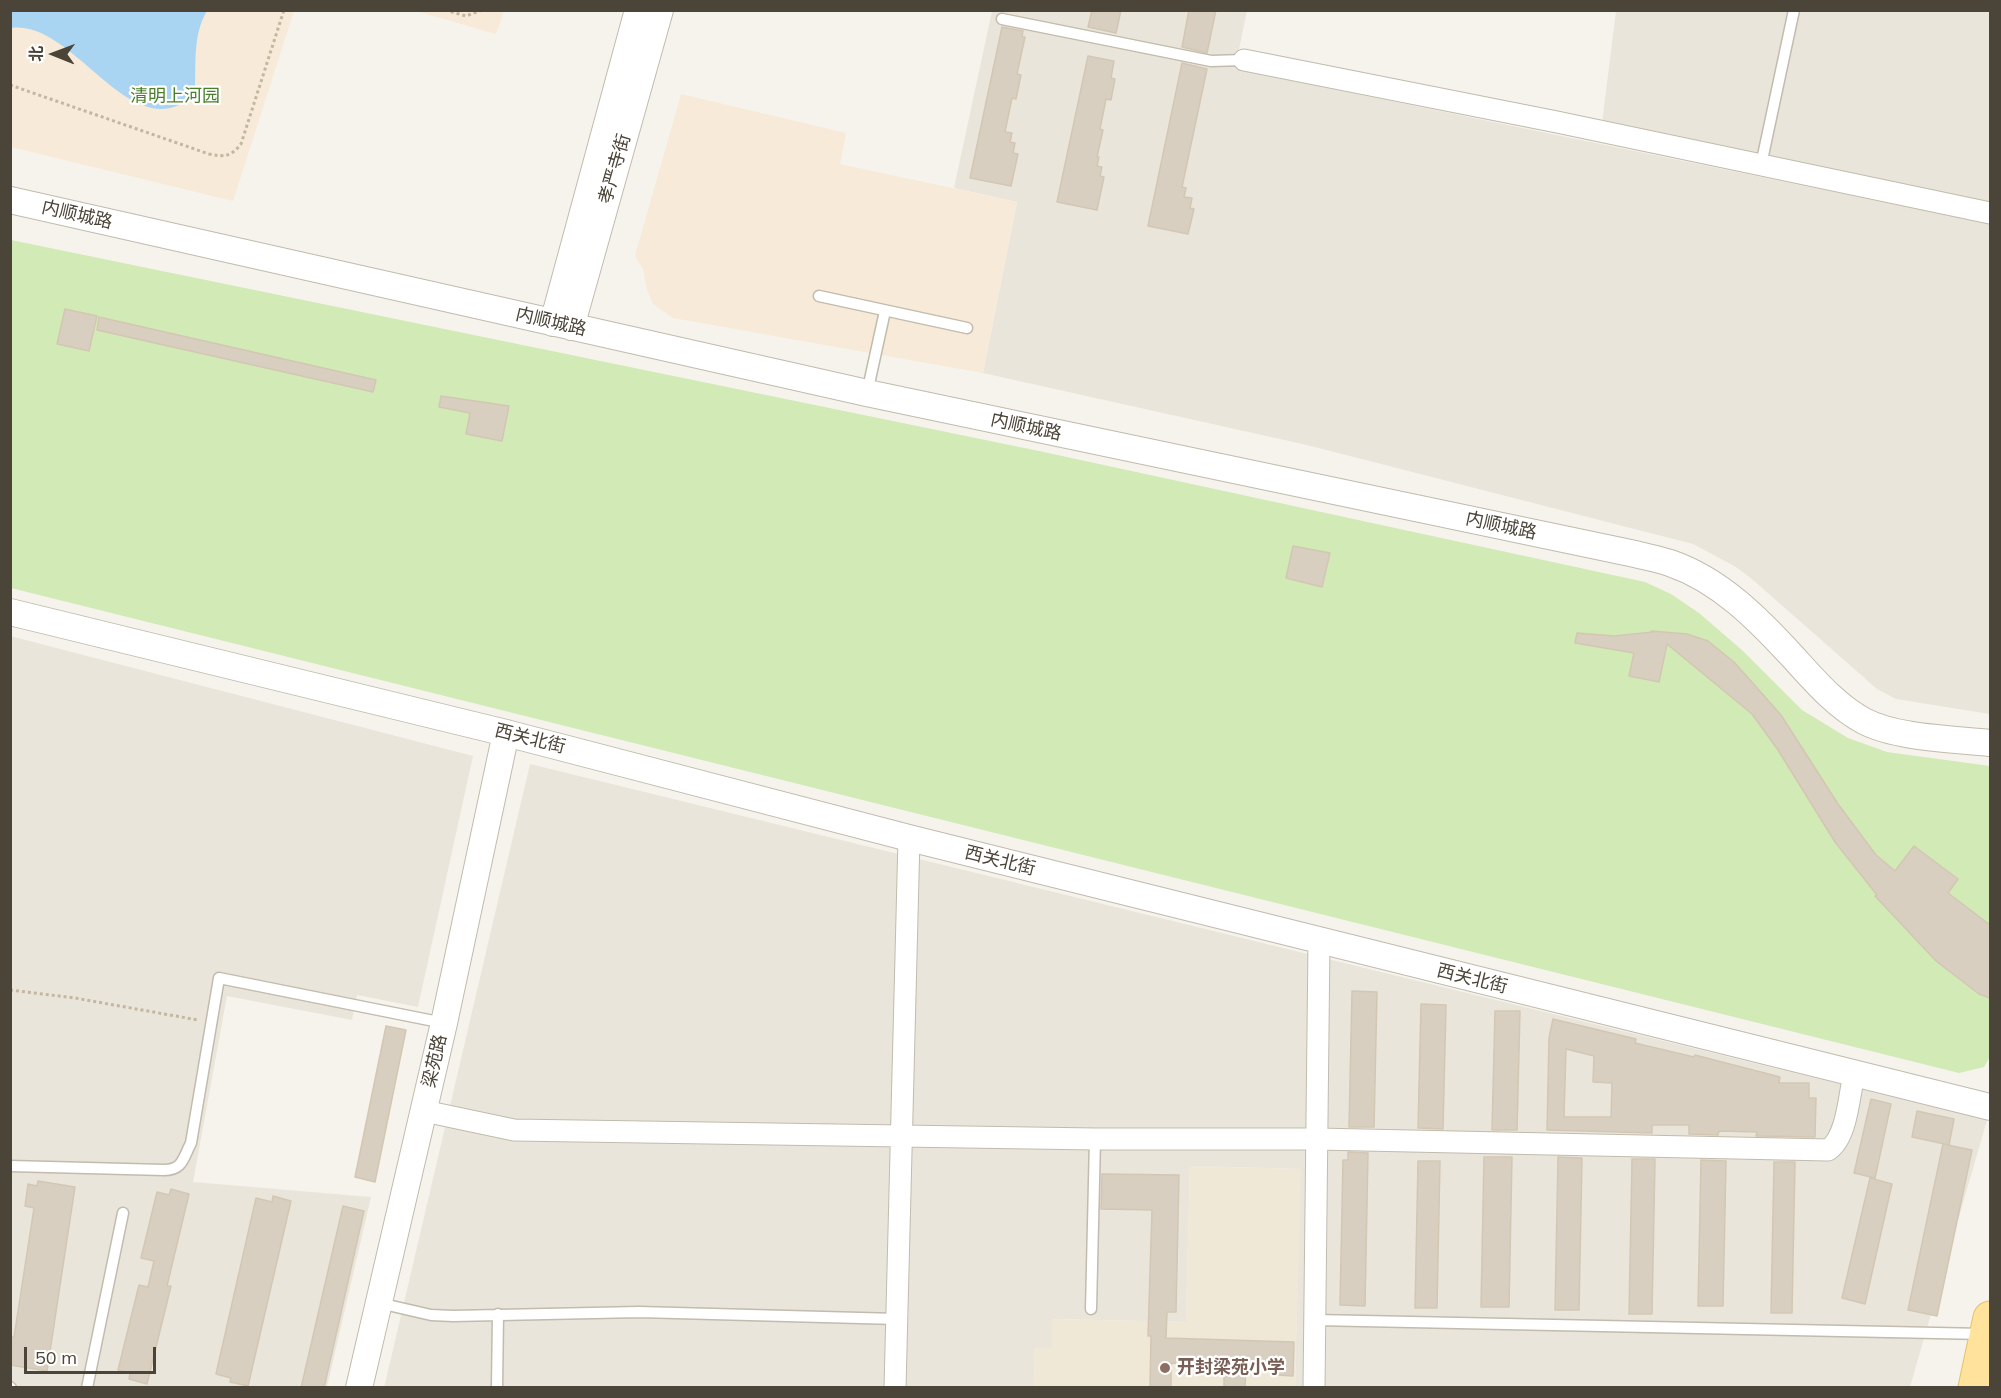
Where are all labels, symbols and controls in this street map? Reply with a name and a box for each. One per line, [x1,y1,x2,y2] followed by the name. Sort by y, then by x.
[24,24,84,84] north arrow
[26,46,46,62] text: 北
[130,86,220,108] park label: 清明上河园
[595,131,635,207] street label: 孝严寺街
[39,196,115,234] street label: 内顺城路
[513,303,589,341] street label: 内顺城路
[989,409,1063,445] street label: 内顺城路
[1464,508,1538,544] street label: 内顺城路
[492,720,568,758] street label: 西关北街
[962,842,1038,880] street label: 西关北街
[1434,960,1510,998] street label: 西关北街
[418,1032,452,1090] street label: 梁苑路
[27,1335,159,1373] scale bar
[35,1346,77,1369] text: 50 m
[1177,1357,1285,1379] place label: 开封梁苑小学
[1158,1361,1172,1375] marker: 开封梁苑小学

